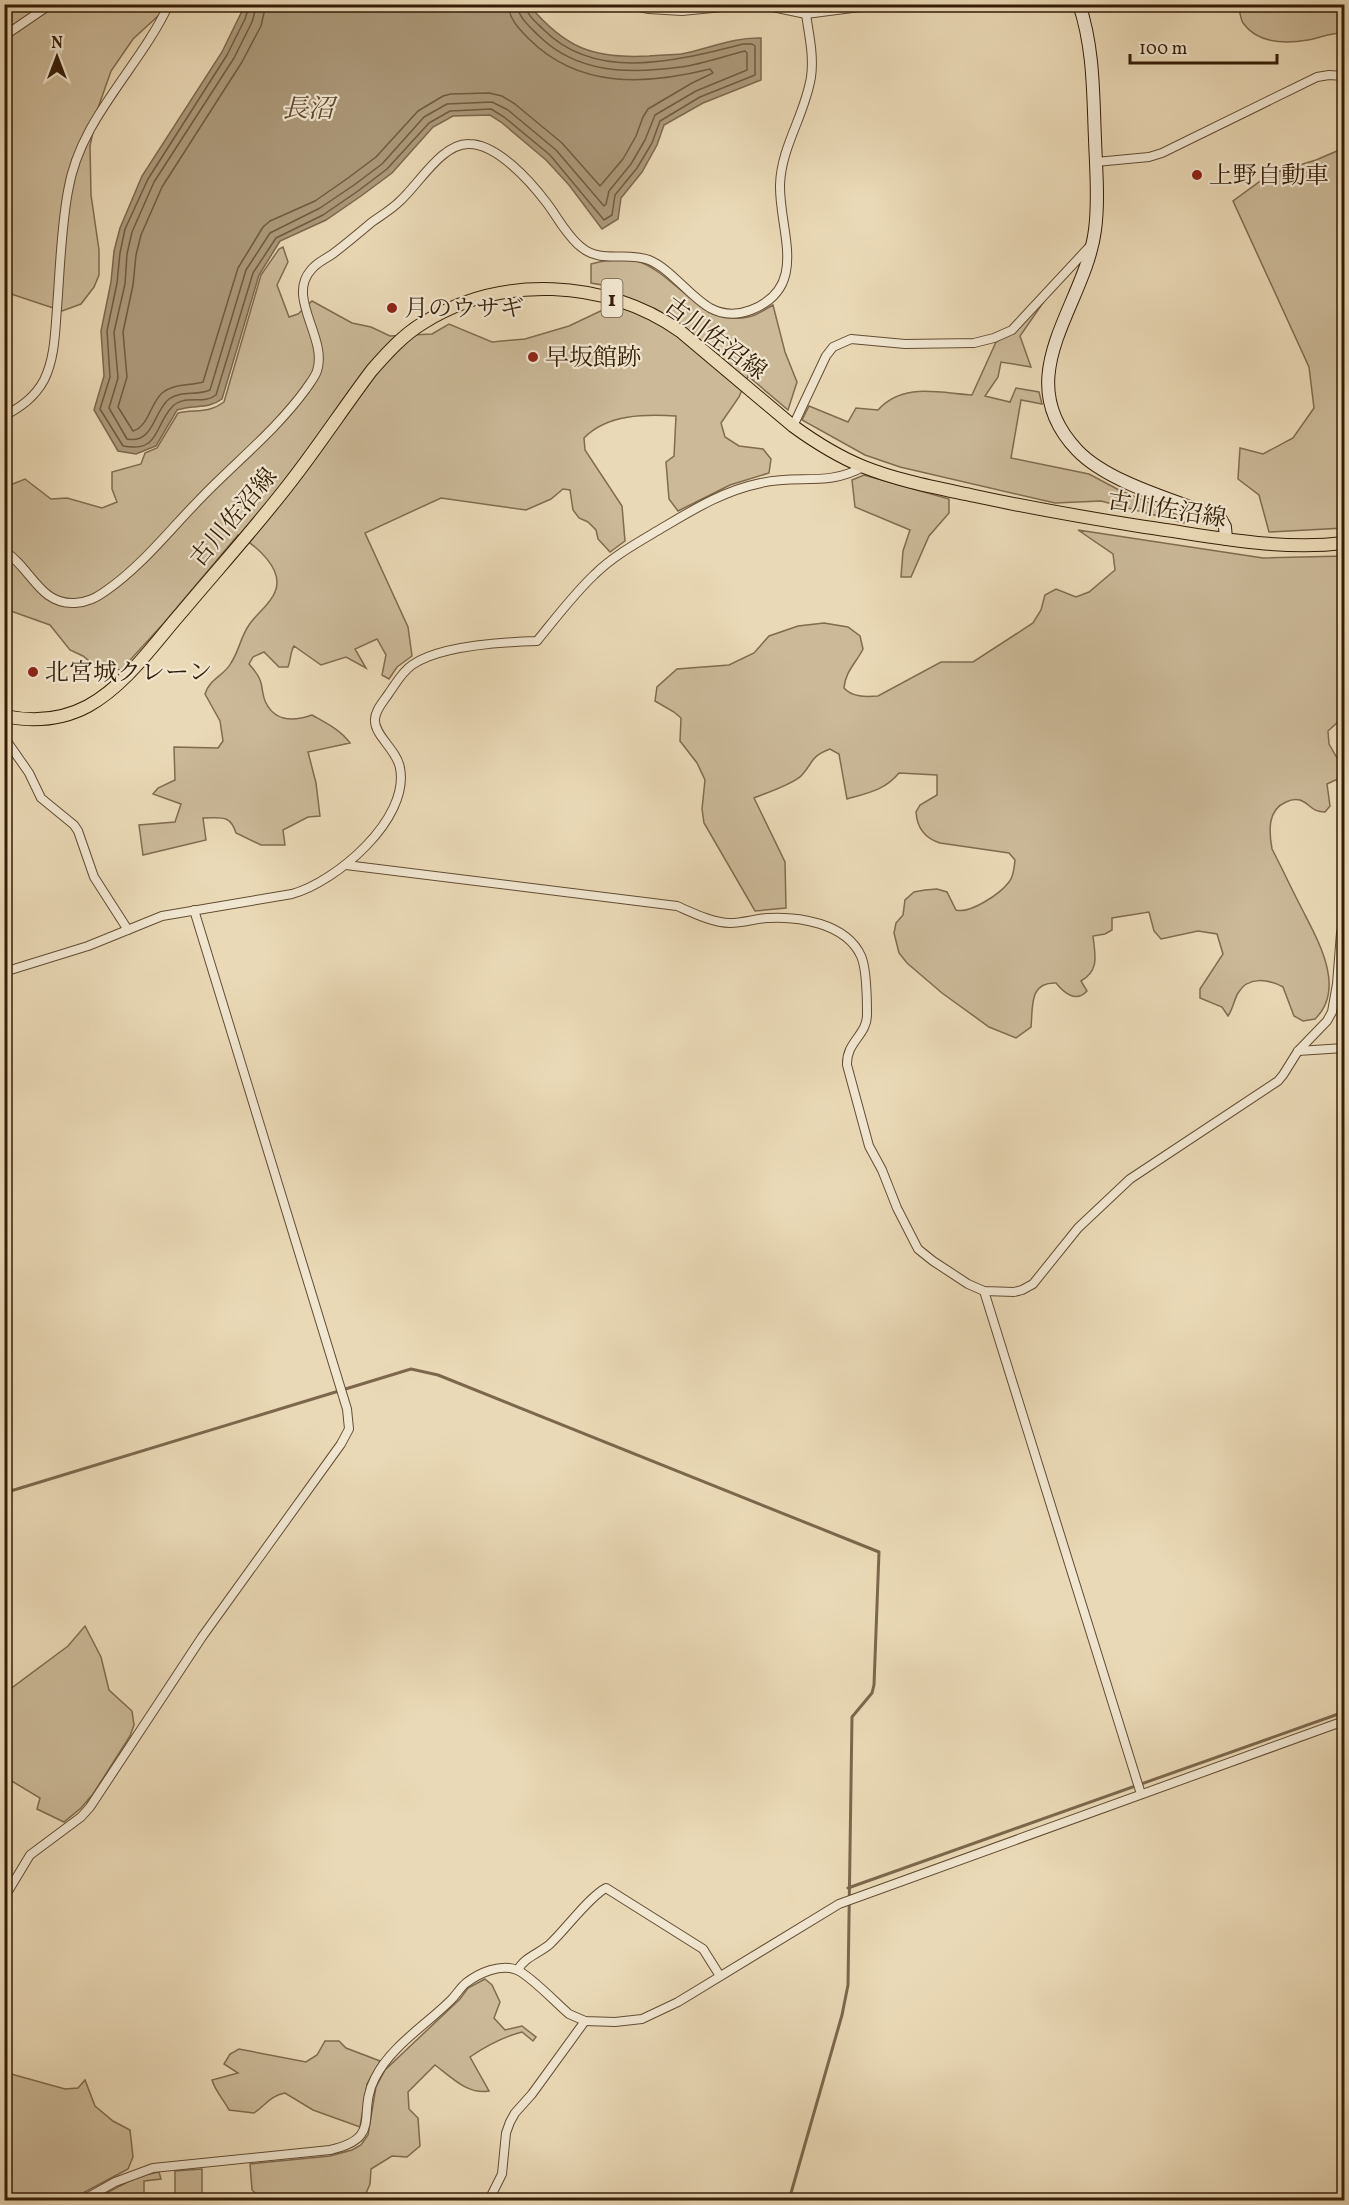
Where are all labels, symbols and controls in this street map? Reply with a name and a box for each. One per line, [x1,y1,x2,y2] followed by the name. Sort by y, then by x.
[27,27,87,87] north arrow
[1130,27,1277,65] scale bar
[51,33,63,55] text: N
[1139,37,1188,62] text: 100 m
[282,92,338,128] water label: 長沼
[1209,160,1329,194] place label: 上野自動車
[1190,168,1204,182] marker: 上野自動車
[602,279,622,317] road number: 1
[657,290,773,389] street label: 古川佐沼線
[404,293,524,327] place label: 月のウサギ
[385,301,399,315] marker: 月のウサギ
[545,342,641,376] place label: 早坂館跡
[526,350,540,364] marker: 早坂館跡
[183,461,286,575] street label: 古川佐沼線
[1105,485,1229,537] street label: 古川佐沼線
[45,657,213,691] place label: 北宮城クレーン
[26,665,40,679] marker: 北宮城クレーン

